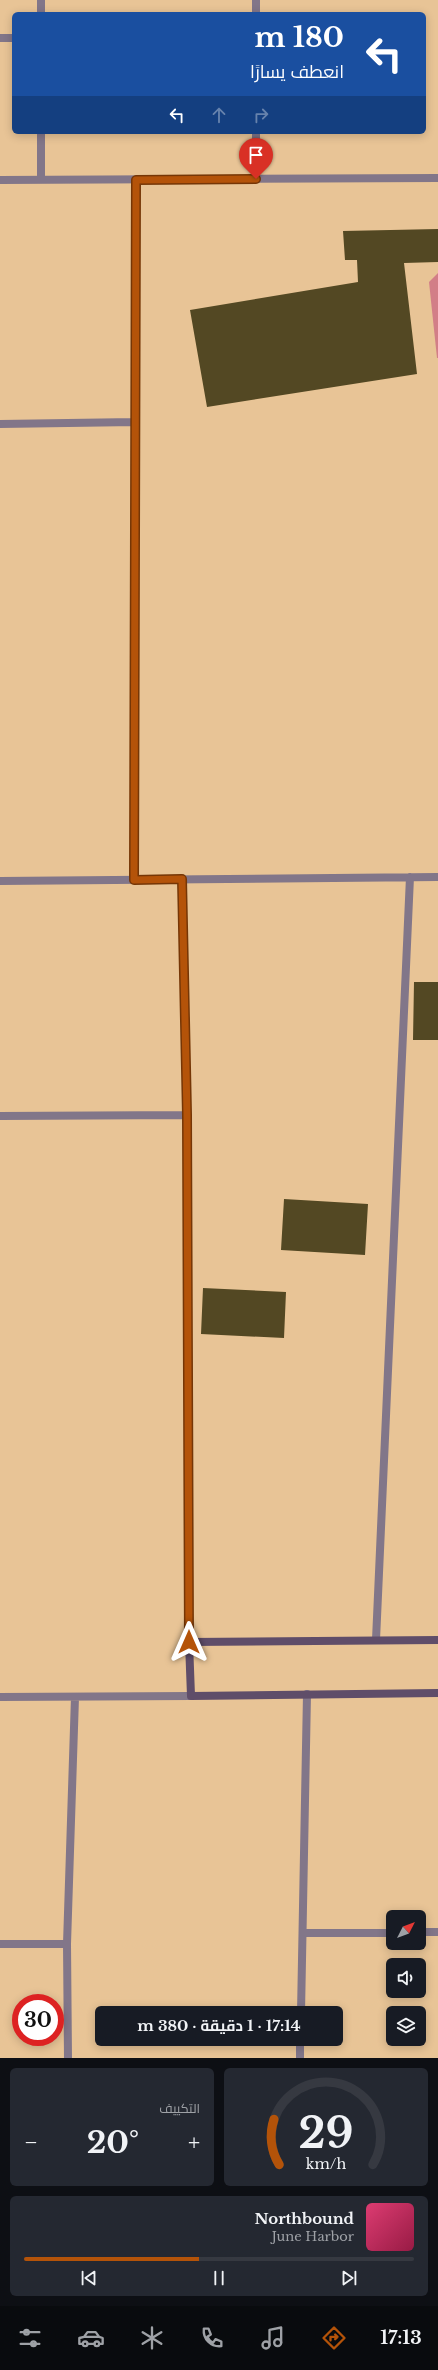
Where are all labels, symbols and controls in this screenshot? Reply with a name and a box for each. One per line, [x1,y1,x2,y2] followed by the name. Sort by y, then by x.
[254,20,344,55] text: 180 m
[358,28,410,80] icon: left
[250,61,344,83] text: انعطف يسارًا
[166,104,188,126] icon: left
[208,104,230,126] icon: ahead
[250,104,272,126] icon: right
[239,138,273,179] pin
[245,144,267,166] icon: arrive
[168,1621,210,1663] position arrow
[386,1910,426,1950] north arrow
[386,1910,426,2046] map controls
[386,1958,426,1998] button: sound
[12,1994,64,2046] speed limit sign: 30
[386,2006,426,2046] button: layers
[137,2016,301,2035] text: 17:14 · 1 دقيقة · 380 m
[159,2100,200,2117] text: التكييف
[298,2108,354,2159] text: 29
[87,2124,139,2161] text: 20°
[24,2129,38,2156] text: −
[188,2129,200,2156] text: +
[306,2155,346,2173] text: km/h
[255,2209,354,2228] text: Northbound
[272,2228,354,2245] text: June Harbor
[78,2267,100,2289] icon: previous
[208,2267,230,2289] icon: pause
[338,2267,360,2289] icon: next
[16,2324,44,2352] icon: filters
[77,2324,105,2352] icon: car
[138,2324,166,2352] icon: climate
[198,2324,226,2352] icon: phone
[259,2324,287,2352] icon: music
[320,2324,348,2352] icon: directions
[380,2327,422,2349] text: 17:13

